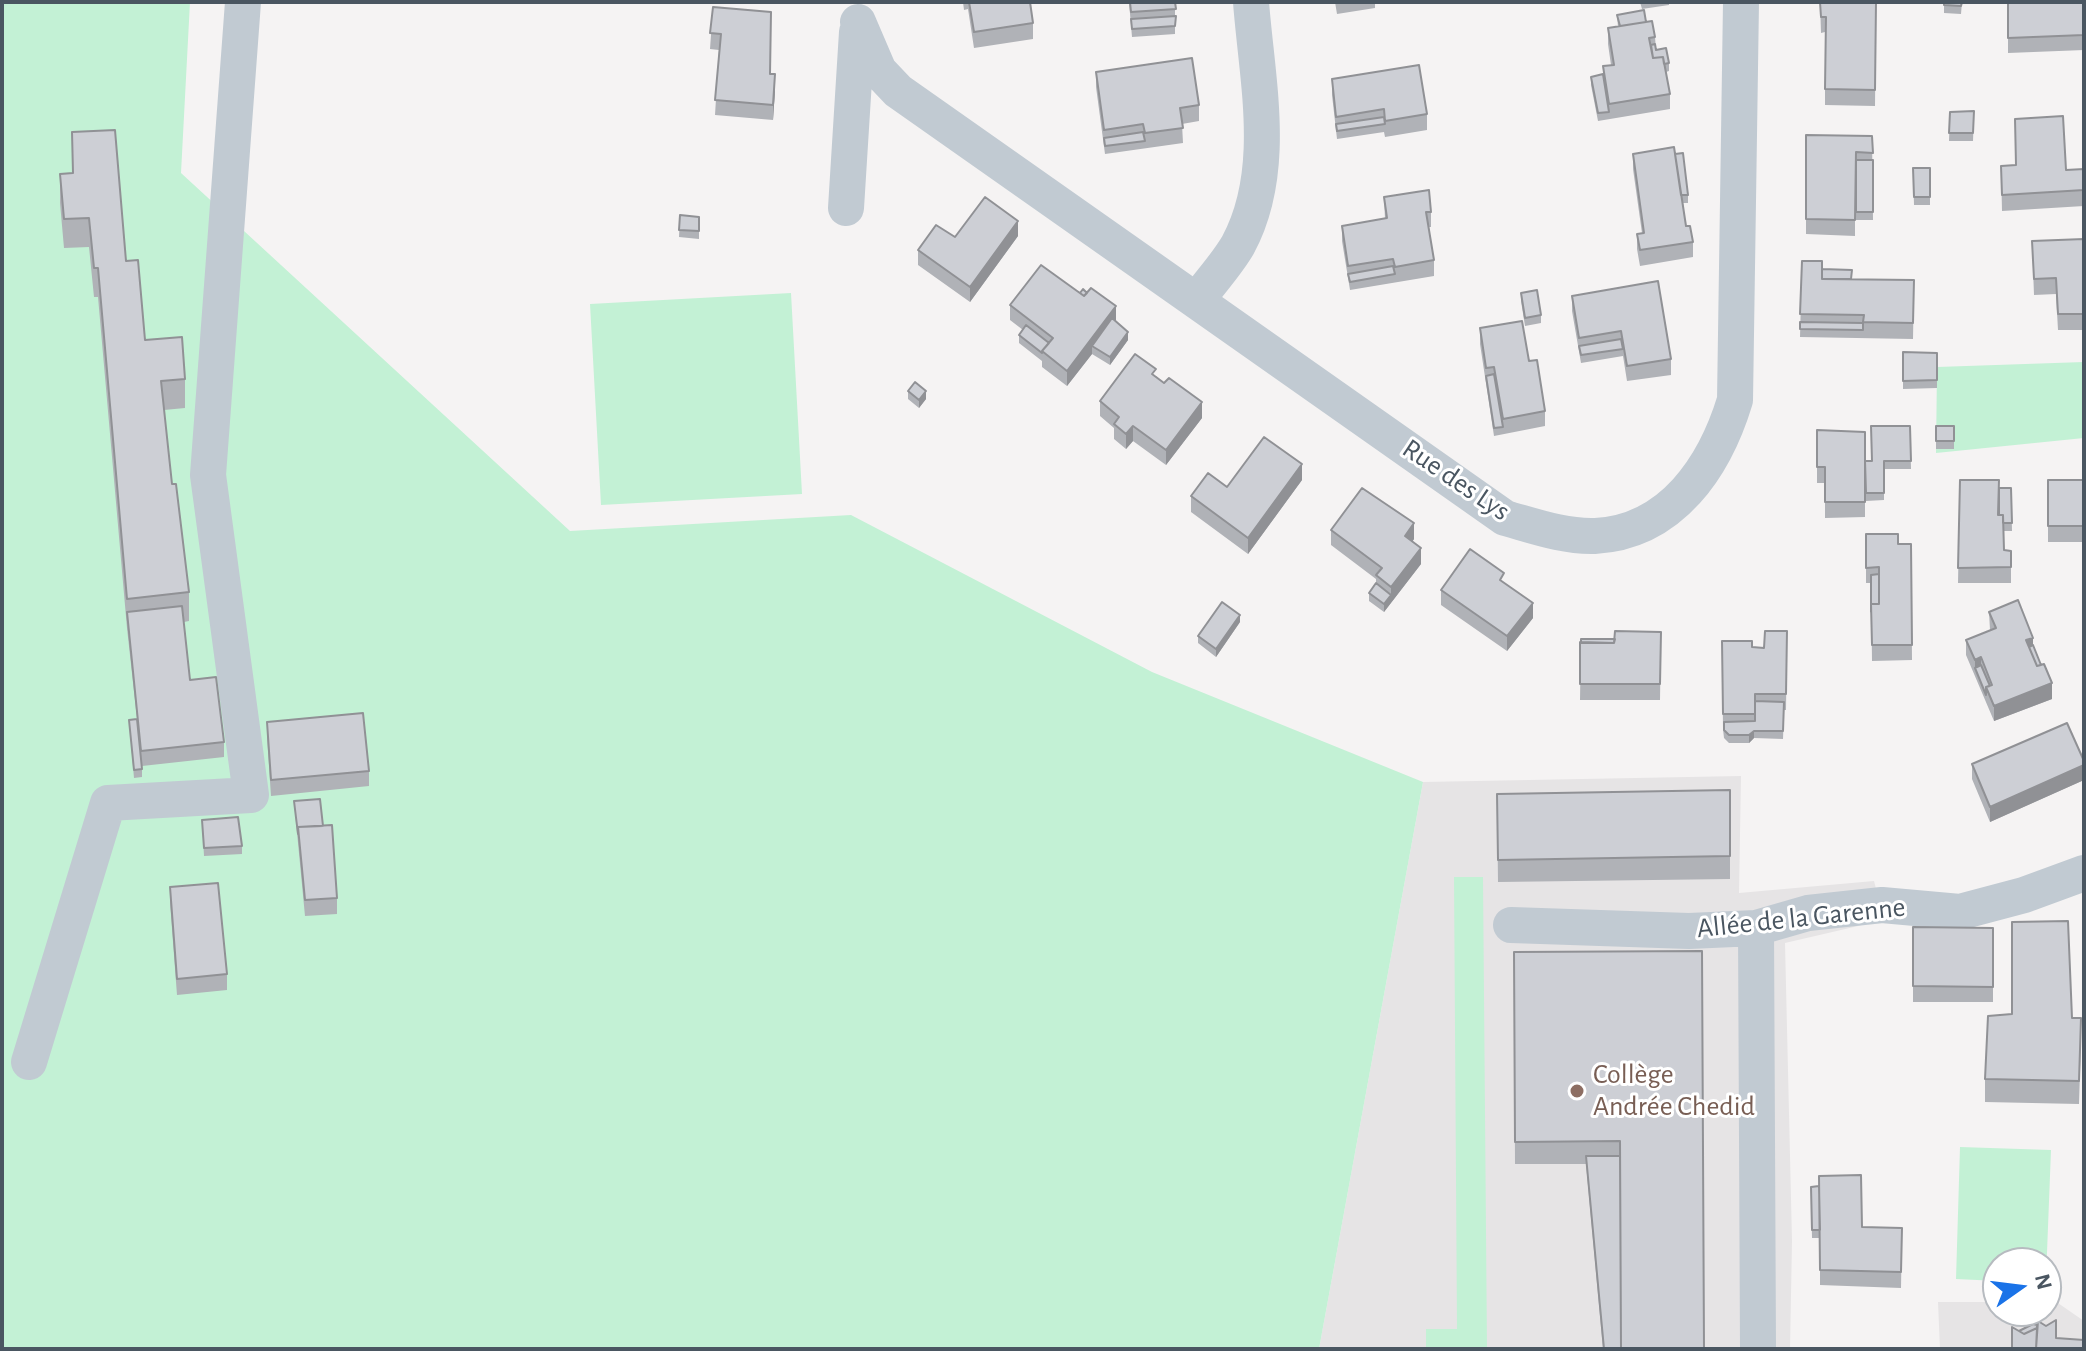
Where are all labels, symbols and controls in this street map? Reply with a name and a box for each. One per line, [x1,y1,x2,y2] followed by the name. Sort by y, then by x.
[1396,432,1516,528] street label: Rue des Lys
[1695,890,1907,946] street label: Allée de la Garenne
[1593,1058,1755,1124] place label: Collège Andrée Chedid
[1568,1082,1586,1100] marker: Collège Andrée Chedid
[1982,1247,2062,1327] north arrow
[2031,1272,2056,1292] text: N

